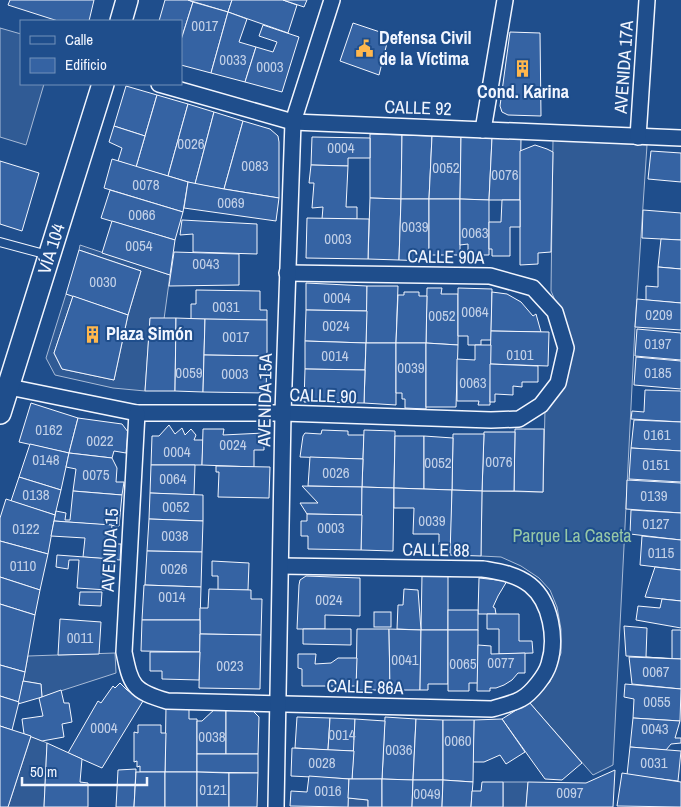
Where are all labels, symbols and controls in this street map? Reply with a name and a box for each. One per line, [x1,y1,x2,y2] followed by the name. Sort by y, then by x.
[191,15,219,36] house number: 0017
[608,19,639,115] street label: AVENIDA 17A
[20,20,182,85] legend
[379,25,472,71] place label: Defensa Civil de la Víctima
[65,29,93,50] text: Calle
[355,38,375,58] public building icon: Defensa Civil de la Víctima
[219,49,247,70] house number: 0033
[65,54,107,75] text: Edificio
[256,56,284,77] house number: 0003
[513,59,533,79] building icon: Cond. Karina
[477,79,570,104] place label: Cond. Karina
[384,94,452,121] street label: CALLE 92
[177,133,205,154] house number: 0026
[327,137,355,158] house number: 0004
[241,155,269,176] house number: 0083
[432,157,460,178] house number: 0052
[491,164,519,185] house number: 0076
[132,174,160,195] house number: 0078
[217,192,245,213] house number: 0069
[128,204,156,225] house number: 0066
[401,216,429,237] house number: 0039
[31,220,71,277] street label: VÍA 104
[461,222,489,243] house number: 0063
[324,228,352,249] house number: 0003
[125,235,153,256] house number: 0054
[407,243,485,270] street label: CALLE 90A
[192,253,220,274] house number: 0043
[89,271,117,292] house number: 0030
[323,287,351,308] house number: 0004
[212,296,240,317] house number: 0031
[461,301,489,322] house number: 0064
[645,304,673,325] house number: 0209
[428,305,456,326] house number: 0052
[322,315,350,336] house number: 0024
[106,321,193,346] place label: Plaza Simón
[82,324,102,344] building icon: Plaza Simón
[222,326,250,347] house number: 0017
[644,333,672,354] house number: 0197
[506,344,534,365] house number: 0101
[321,345,349,366] house number: 0014
[251,353,278,448] street label: AVENIDA 15A
[397,357,425,378] house number: 0039
[175,362,203,383] house number: 0059
[644,362,672,383] house number: 0185
[221,363,249,384] house number: 0003
[459,372,487,393] house number: 0063
[289,382,357,409] street label: CALLE 90
[35,419,63,440] house number: 0162
[643,424,671,445] house number: 0161
[86,430,114,451] house number: 0022
[219,434,247,455] house number: 0024
[163,441,191,462] house number: 0004
[32,449,60,470] house number: 0148
[485,451,513,472] house number: 0076
[424,452,452,473] house number: 0052
[642,454,670,475] house number: 0151
[322,462,350,483] house number: 0026
[82,464,110,485] house number: 0075
[159,468,187,489] house number: 0064
[22,484,50,505] house number: 0138
[640,485,668,506] house number: 0139
[162,496,190,517] house number: 0052
[95,508,124,593] street label: AVENIDA 15
[418,510,446,531] house number: 0039
[642,513,670,534] house number: 0127
[317,517,345,538] house number: 0003
[12,518,40,539] house number: 0122
[513,523,631,548] park label: Parque La Caseta
[161,525,189,546] house number: 0038
[402,536,470,563] street label: CALLE 88
[648,542,674,563] house number: 0115
[10,555,36,576] house number: 0110
[160,558,188,579] house number: 0026
[158,586,186,607] house number: 0014
[315,589,343,610] house number: 0024
[67,627,93,648] house number: 0011
[391,649,419,670] house number: 0041
[487,652,515,673] house number: 0077
[449,653,477,674] house number: 0065
[216,655,244,676] house number: 0023
[642,661,670,682] house number: 0067
[326,673,404,700] street label: CALLE 86A
[643,691,671,712] house number: 0055
[90,717,118,738] house number: 0004
[641,718,669,739] house number: 0043
[328,724,356,745] house number: 0014
[198,726,226,747] house number: 0038
[444,730,472,751] house number: 0060
[385,739,413,760] house number: 0036
[308,752,336,773] house number: 0028
[640,752,668,773] house number: 0031
[22,754,148,786] scale bar
[30,761,57,782] text: 50 m
[199,779,227,800] house number: 0121
[314,780,342,801] house number: 0016
[556,782,584,803] house number: 0097
[413,783,441,804] house number: 0049

